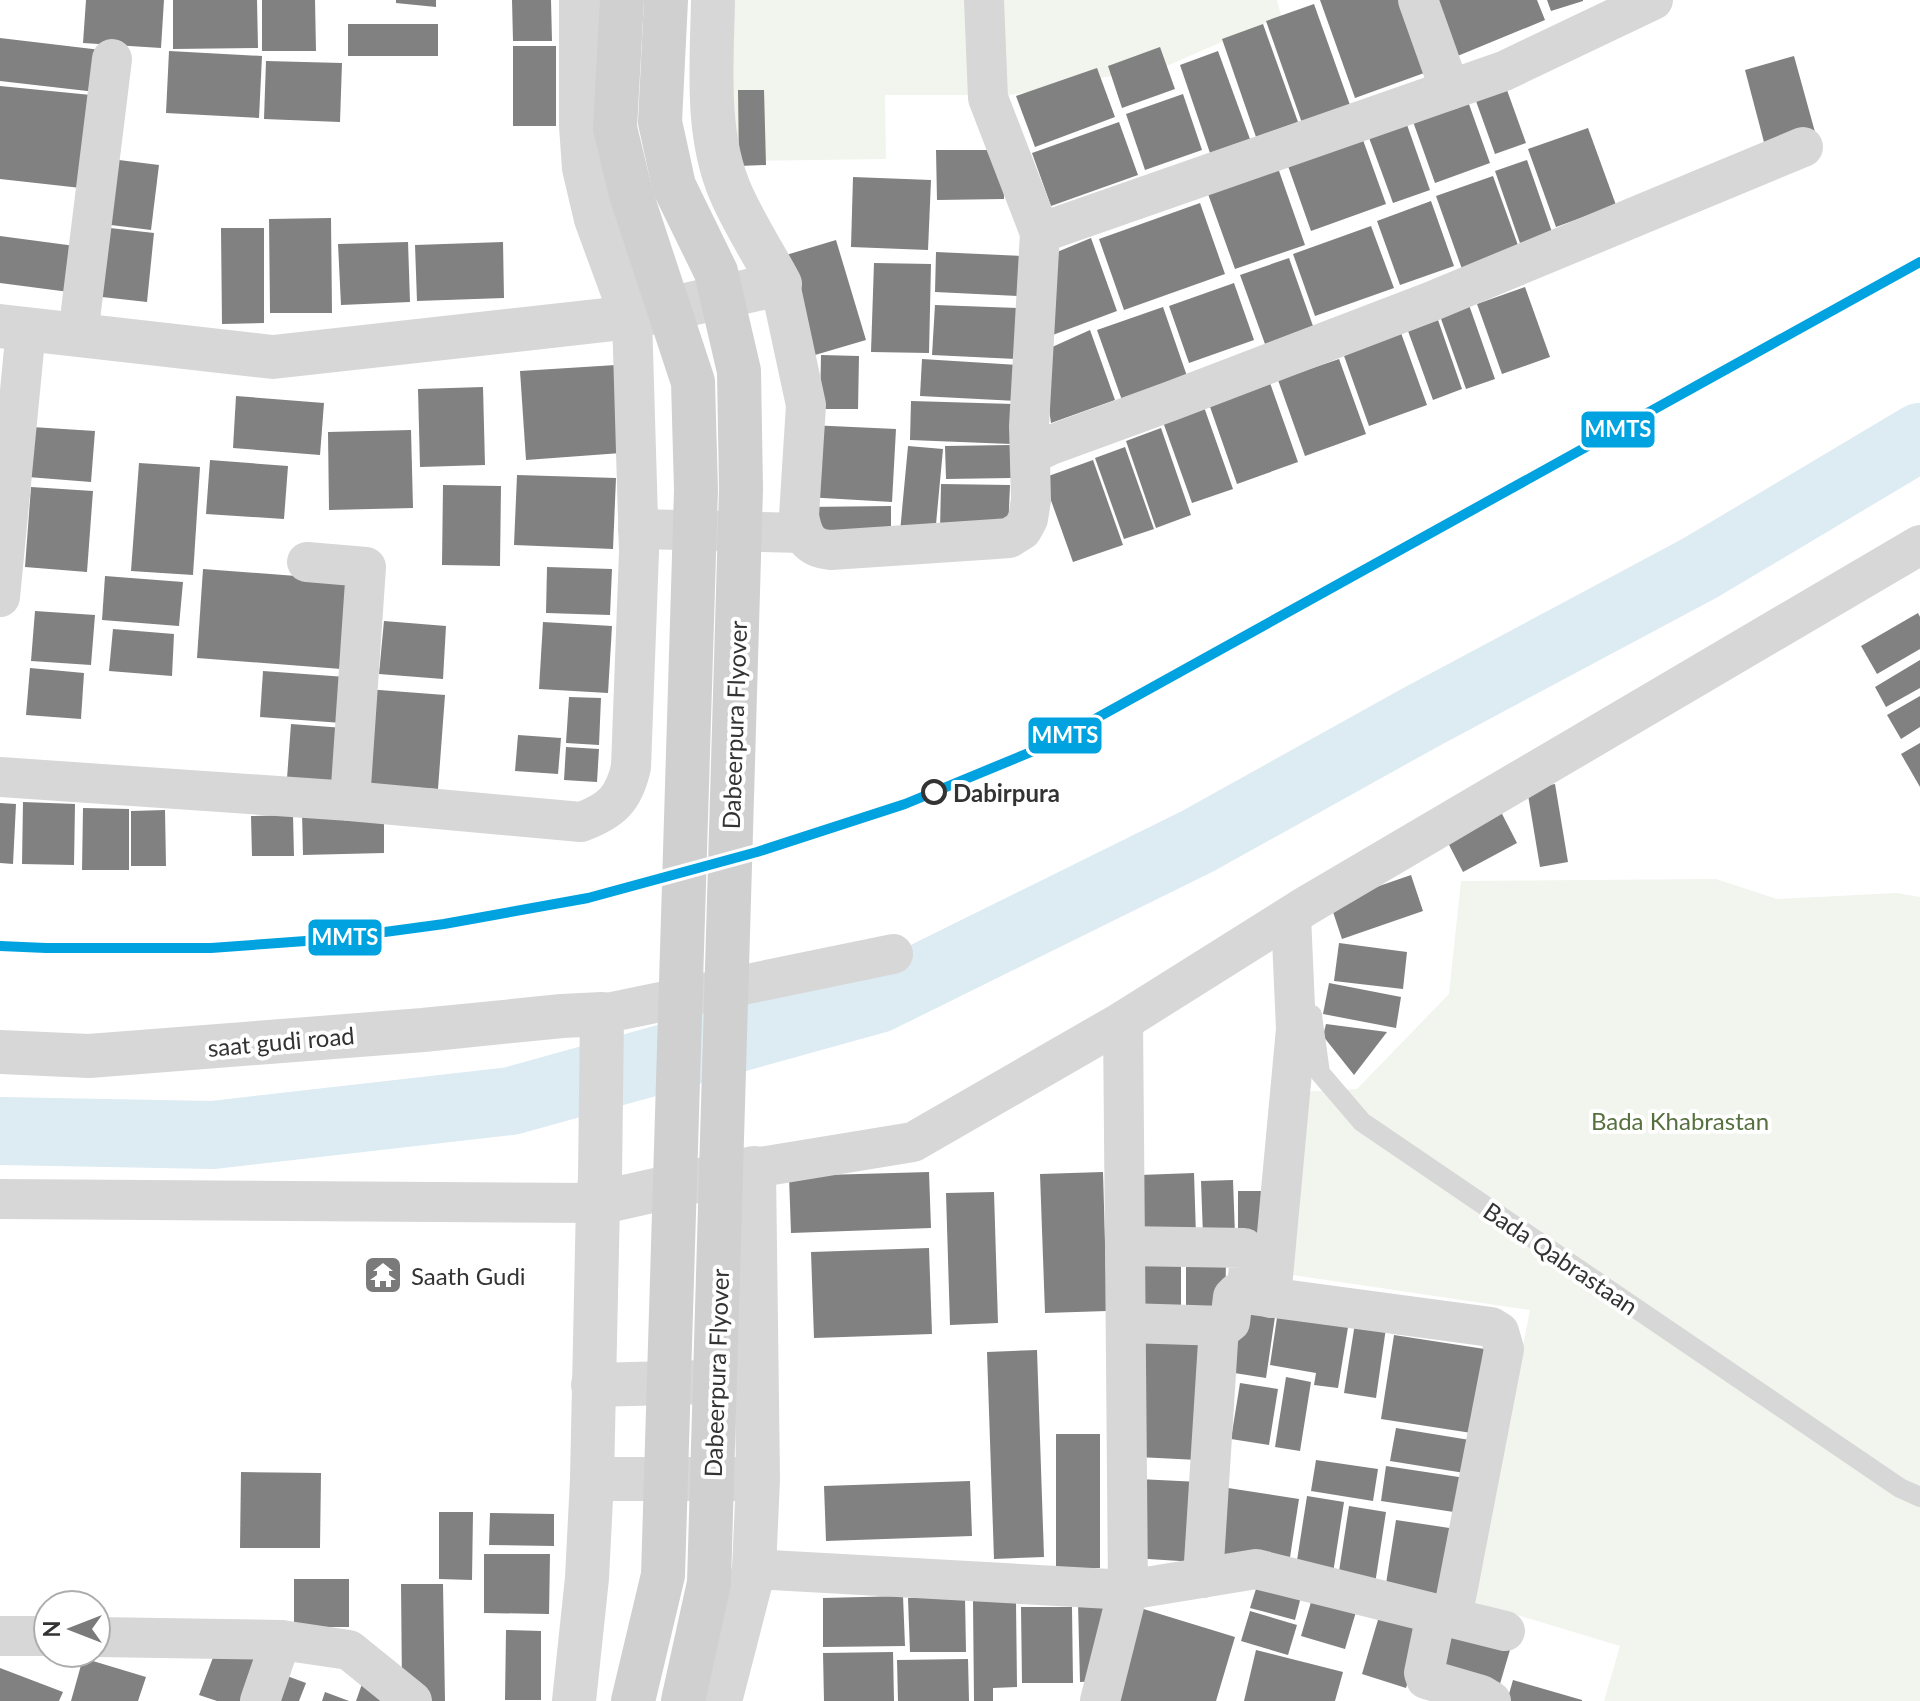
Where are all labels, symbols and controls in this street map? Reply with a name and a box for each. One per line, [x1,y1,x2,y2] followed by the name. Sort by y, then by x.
[1580,410,1656,449] line badge: MMTS
[1585,415,1651,442] text: MMTS
[716,620,752,830] street label: Dabeerpura Flyover
[1027,716,1103,755] line badge: MMTS
[1032,721,1098,748] text: MMTS
[953,778,1060,807] place label: Dabirpura
[922,780,946,804] marker: Dabirpura
[307,918,383,957] line badge: MMTS
[312,923,378,950] text: MMTS
[206,1020,356,1062] street label: saat gudi road
[1591,1106,1769,1135] park label: Bada Khabrastan
[1478,1196,1644,1320] street label: Bada Qabrastaan
[362,1254,404,1296] temple icon: Saath Gudi
[411,1261,526,1290] place label: Saath Gudi
[698,1268,734,1478] street label: Dabeerpura Flyover
[32,1589,112,1669] north arrow
[38,1621,65,1637] text: N

